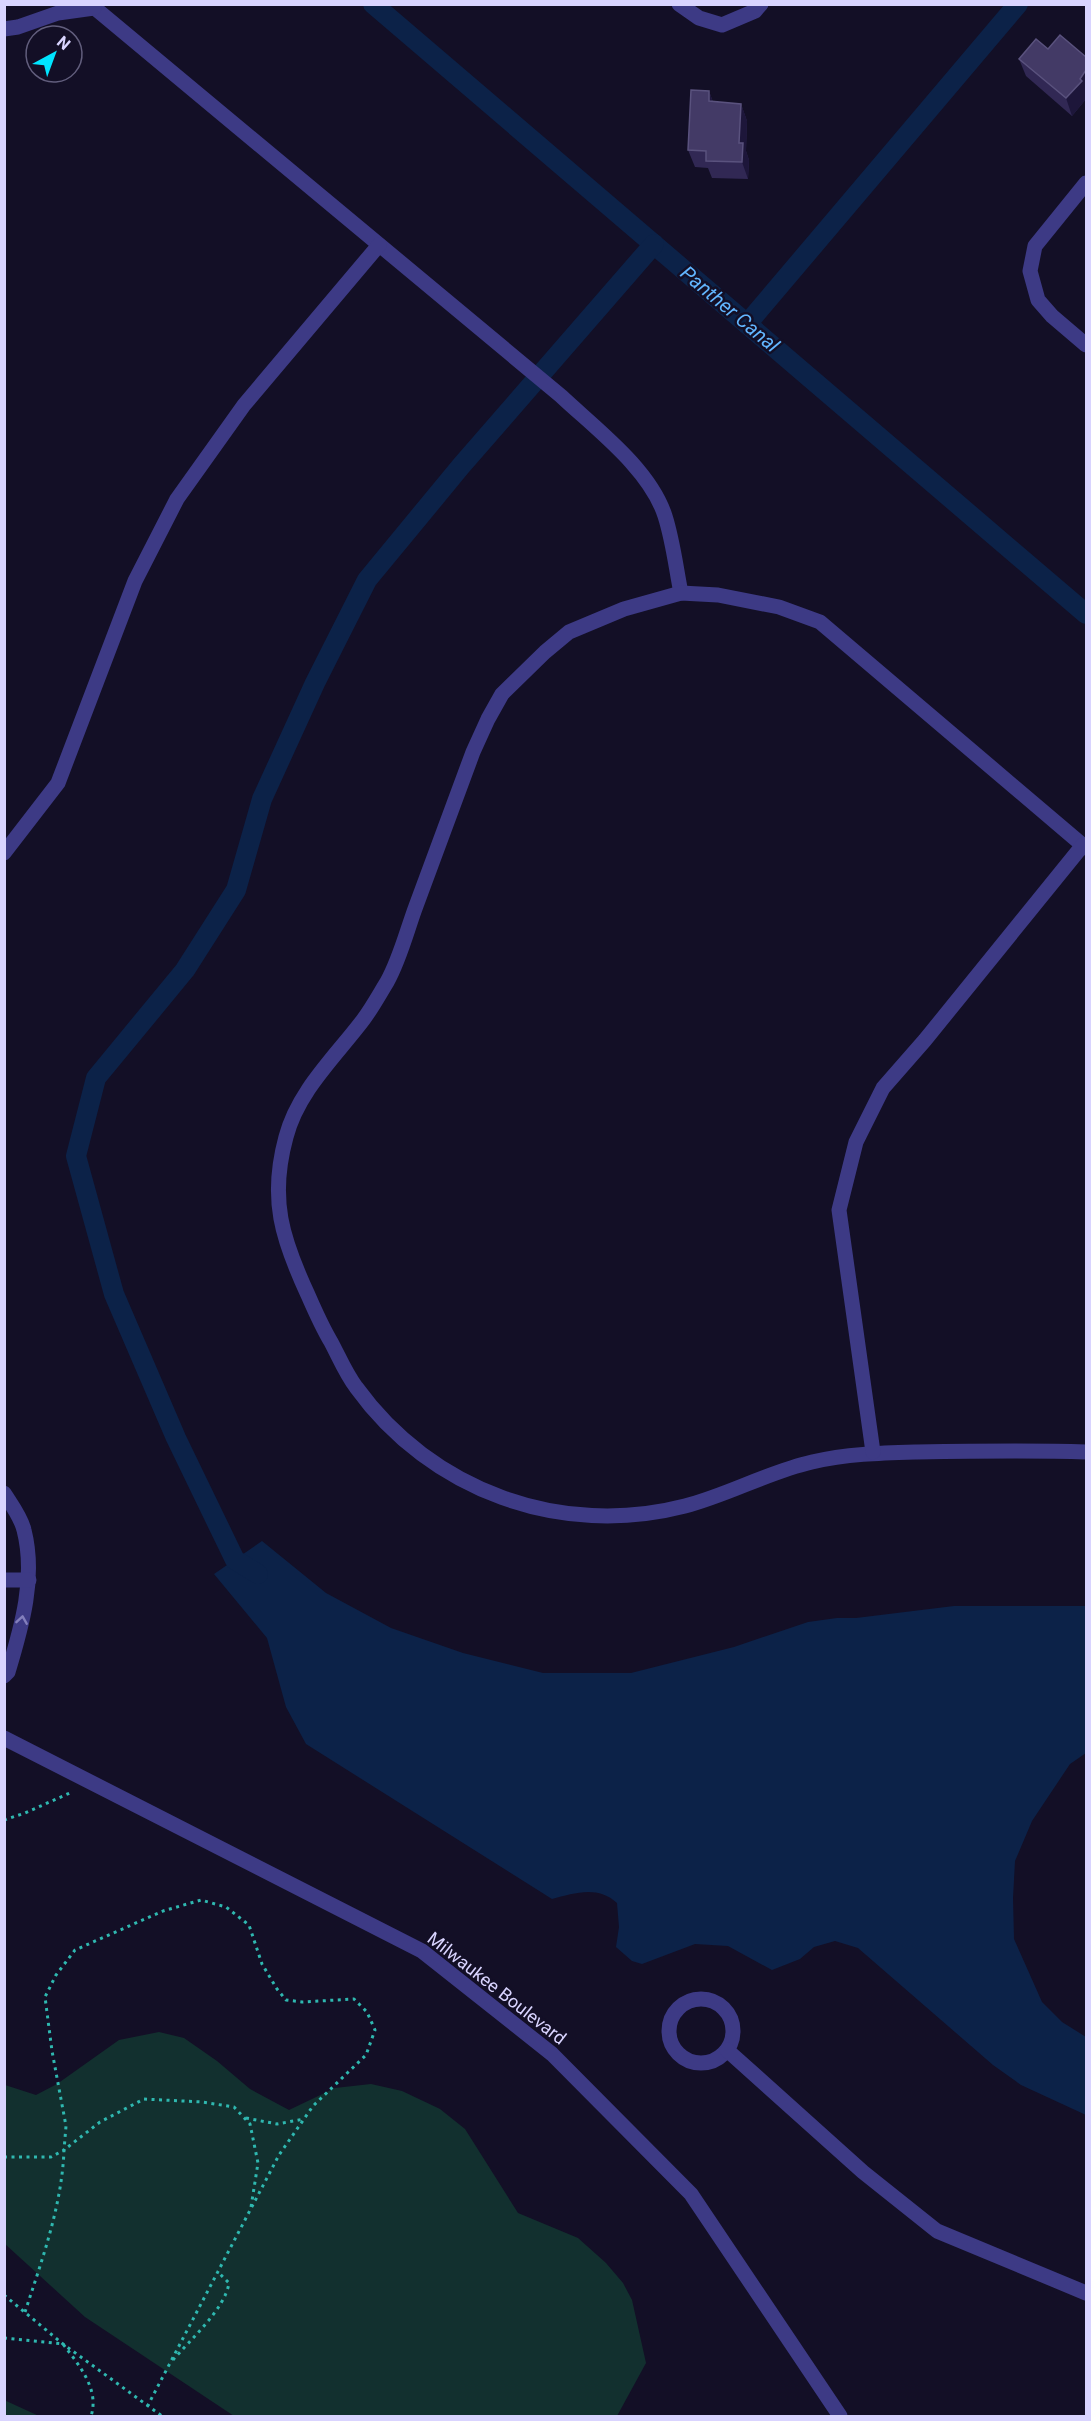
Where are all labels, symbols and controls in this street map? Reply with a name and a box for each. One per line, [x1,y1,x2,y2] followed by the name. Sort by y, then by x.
[24,24,84,84] north arrow
[53,32,74,54] text: N
[676,261,784,357] water label: Panther Canal
[15,1616,28,1626] one-way arrow
[424,1927,570,2049] street label: Milwaukee Boulevard

